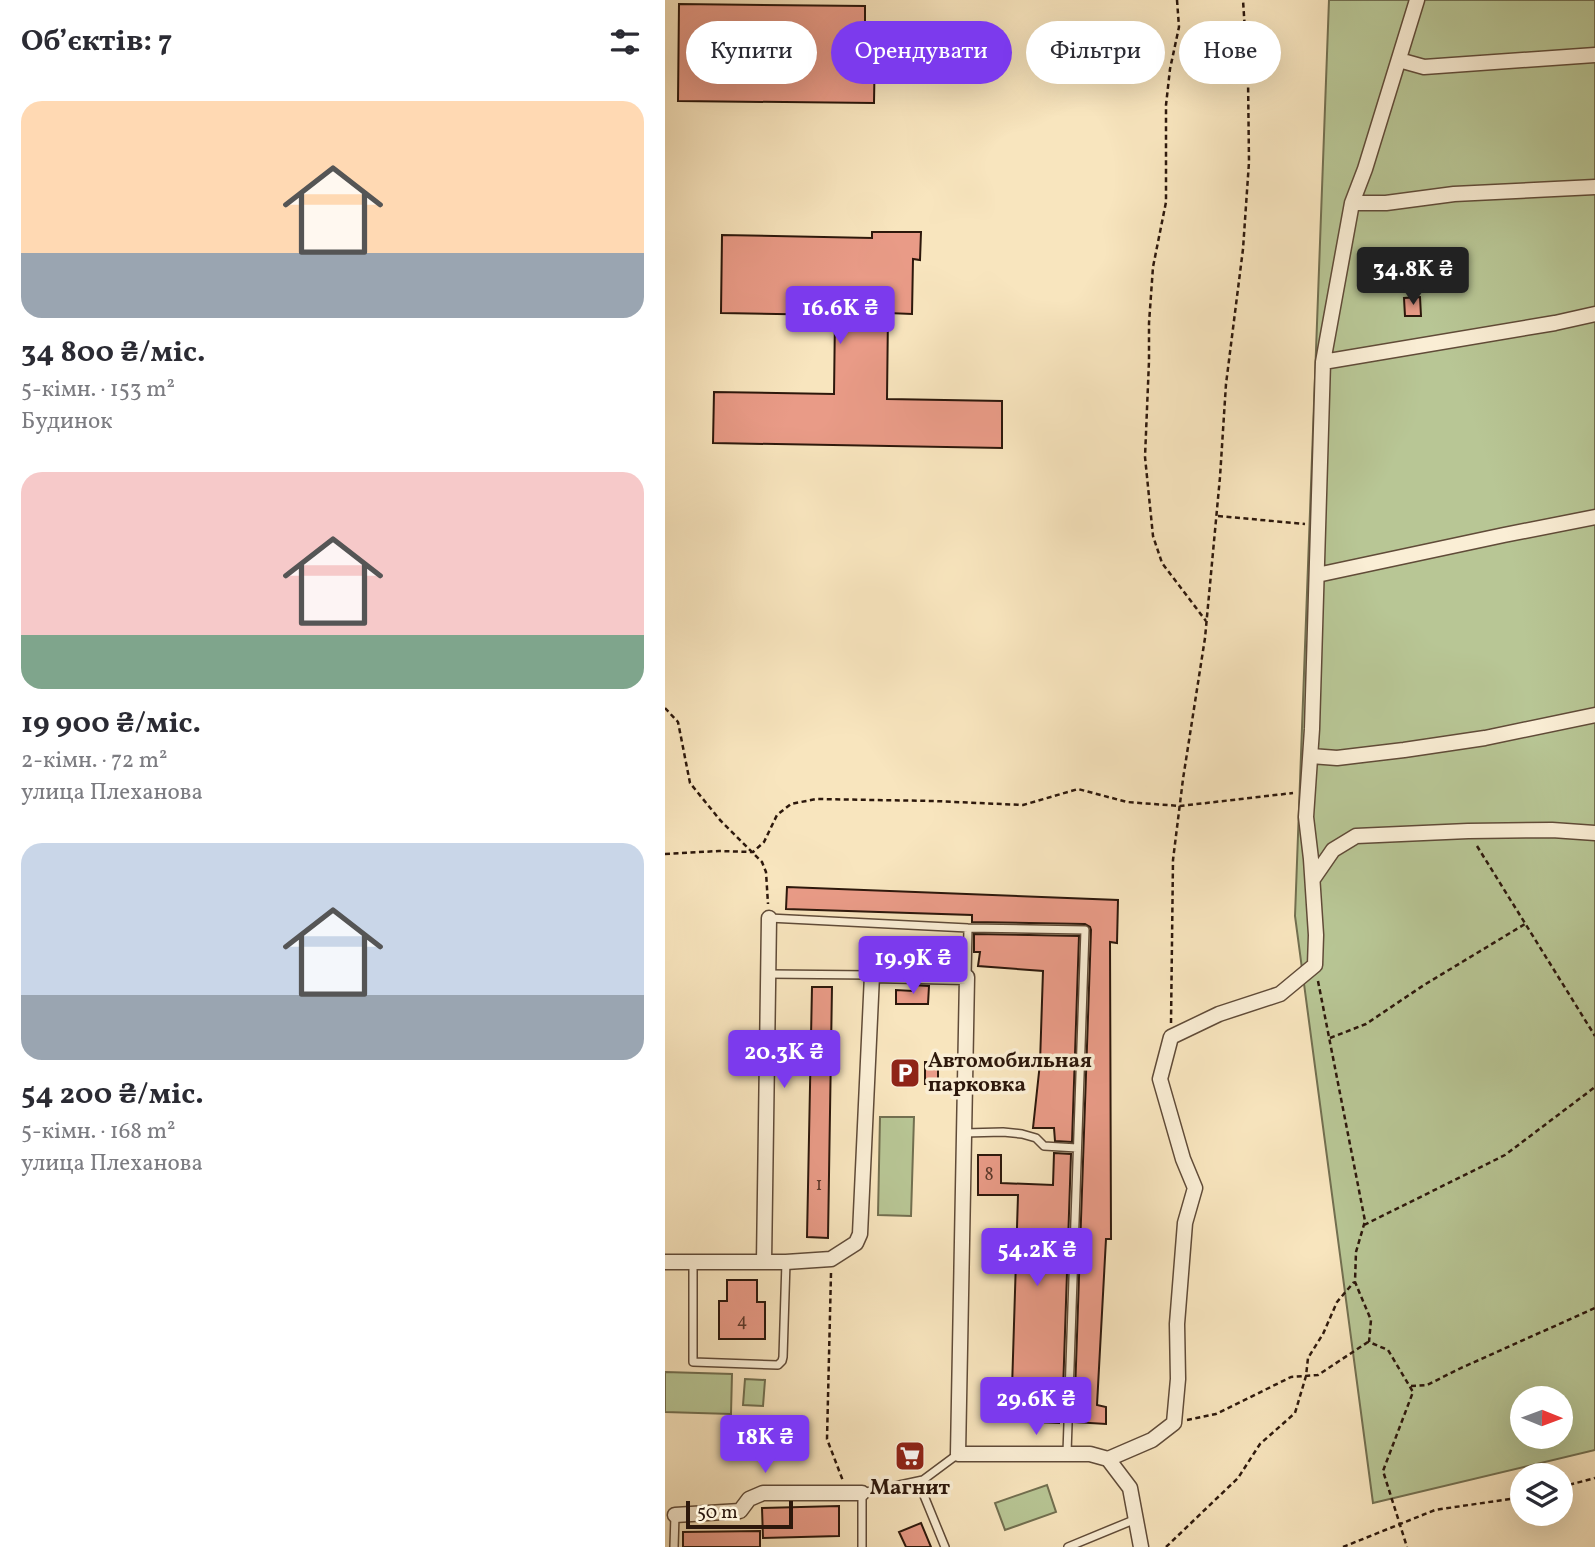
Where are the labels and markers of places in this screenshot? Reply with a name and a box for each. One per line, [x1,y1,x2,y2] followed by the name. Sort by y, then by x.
[1348,247,1478,307] pin: 34.8K ₴
[775,286,905,346] pin: 16.6K ₴
[848,936,978,996] pin: 19.9K ₴
[719,1030,849,1090] pin: 20.3K ₴
[928,1047,1092,1100] place label: Автомобильная парковка
[888,1056,922,1090] parking icon: Автомобильная парковка
[972,1228,1102,1288] pin: 54.2K ₴
[971,1378,1101,1437] pin: 29.6K ₴
[716,1416,814,1475] pin: 18K ₴
[893,1439,927,1473] supermarket icon: Магнит
[870,1474,951,1503] place label: Магнит

